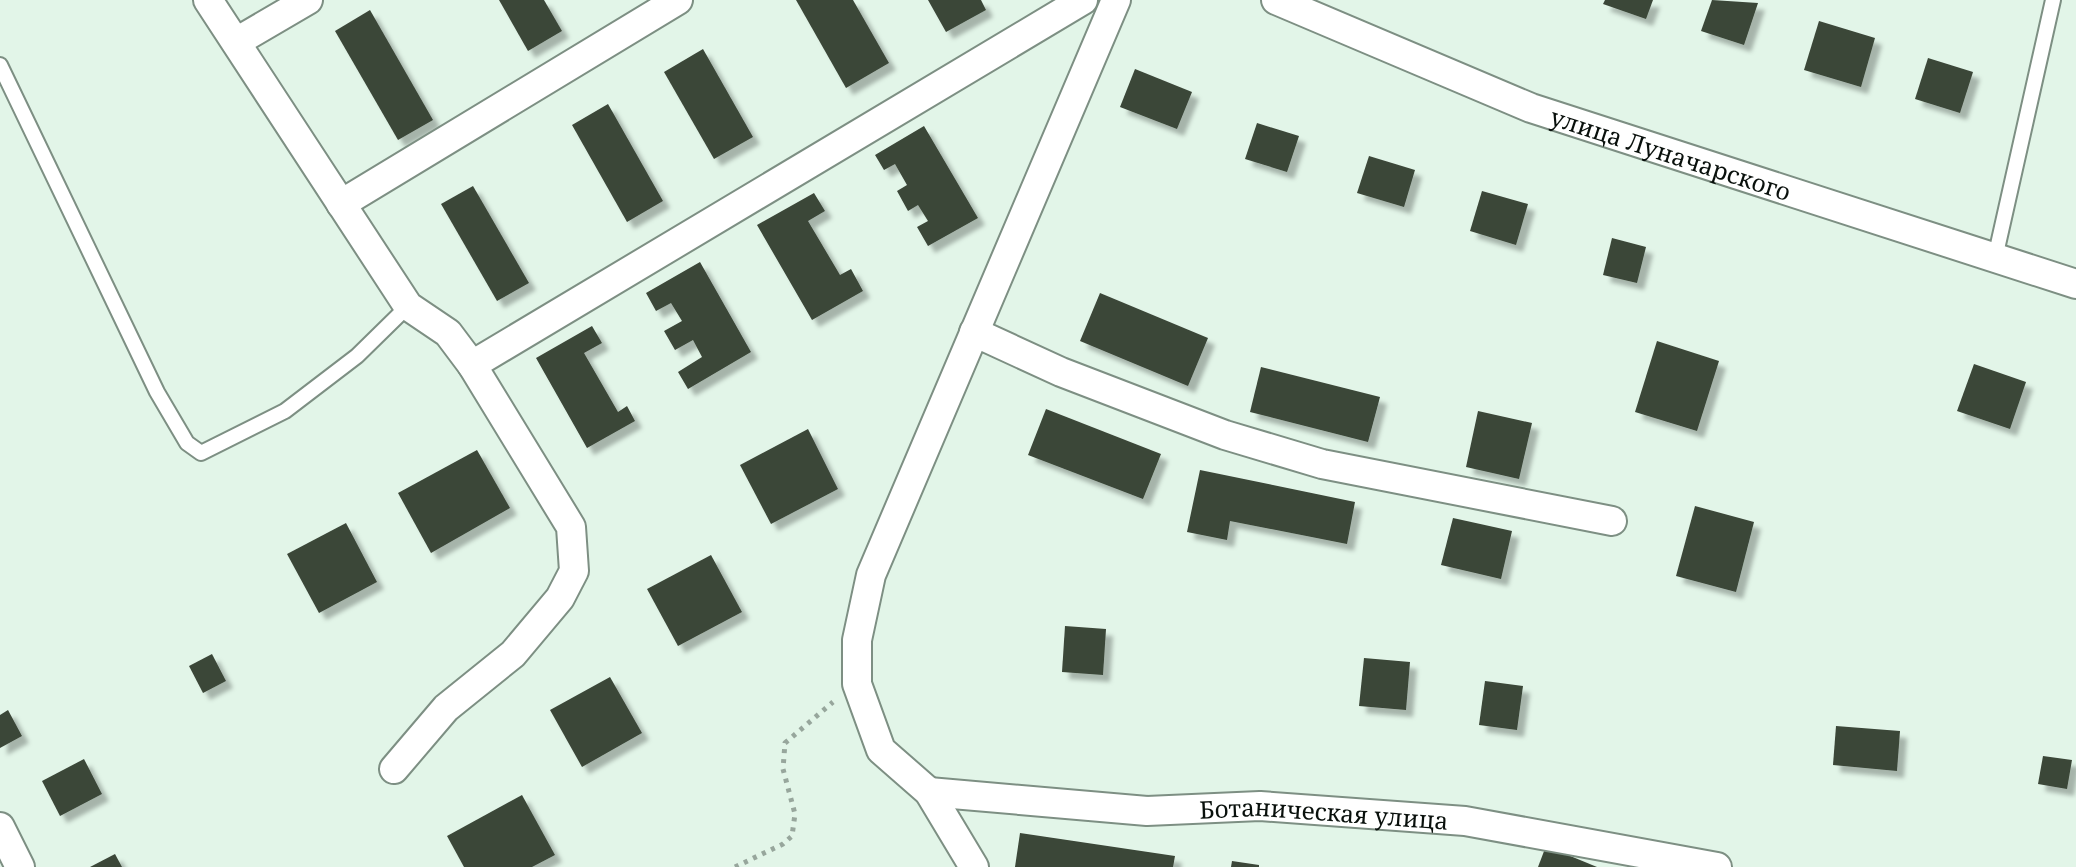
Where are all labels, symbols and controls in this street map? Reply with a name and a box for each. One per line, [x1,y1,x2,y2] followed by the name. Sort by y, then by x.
[1547,99,1795,207] street label: улица Луначарского
[1199,789,1450,836] street label: Ботаническая улица

